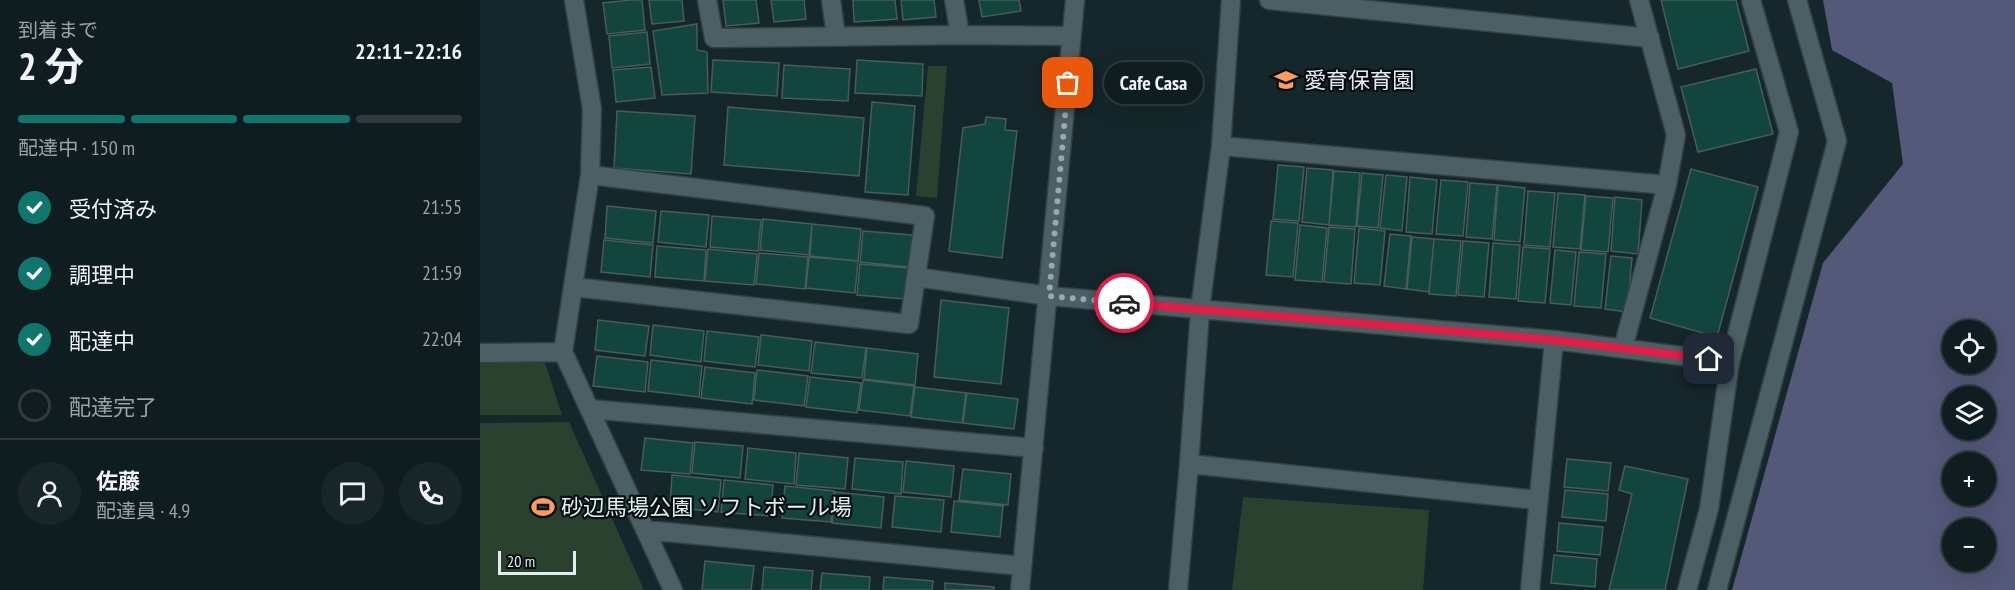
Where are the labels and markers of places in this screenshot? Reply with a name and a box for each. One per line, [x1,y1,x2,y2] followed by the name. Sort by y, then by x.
[1042,57,1093,108] pin
[1104,62,1203,104] callout: Cafe Casa
[1304,66,1414,94] place label: 愛育保育園
[1273,67,1299,93] school or university icon: 愛育保育園
[1683,333,1734,384] pin
[561,493,852,521] place label: 砂辺馬場公園 ソフトボール場
[530,494,556,520] sports icon: 砂辺馬場公園 ソフトボール場

